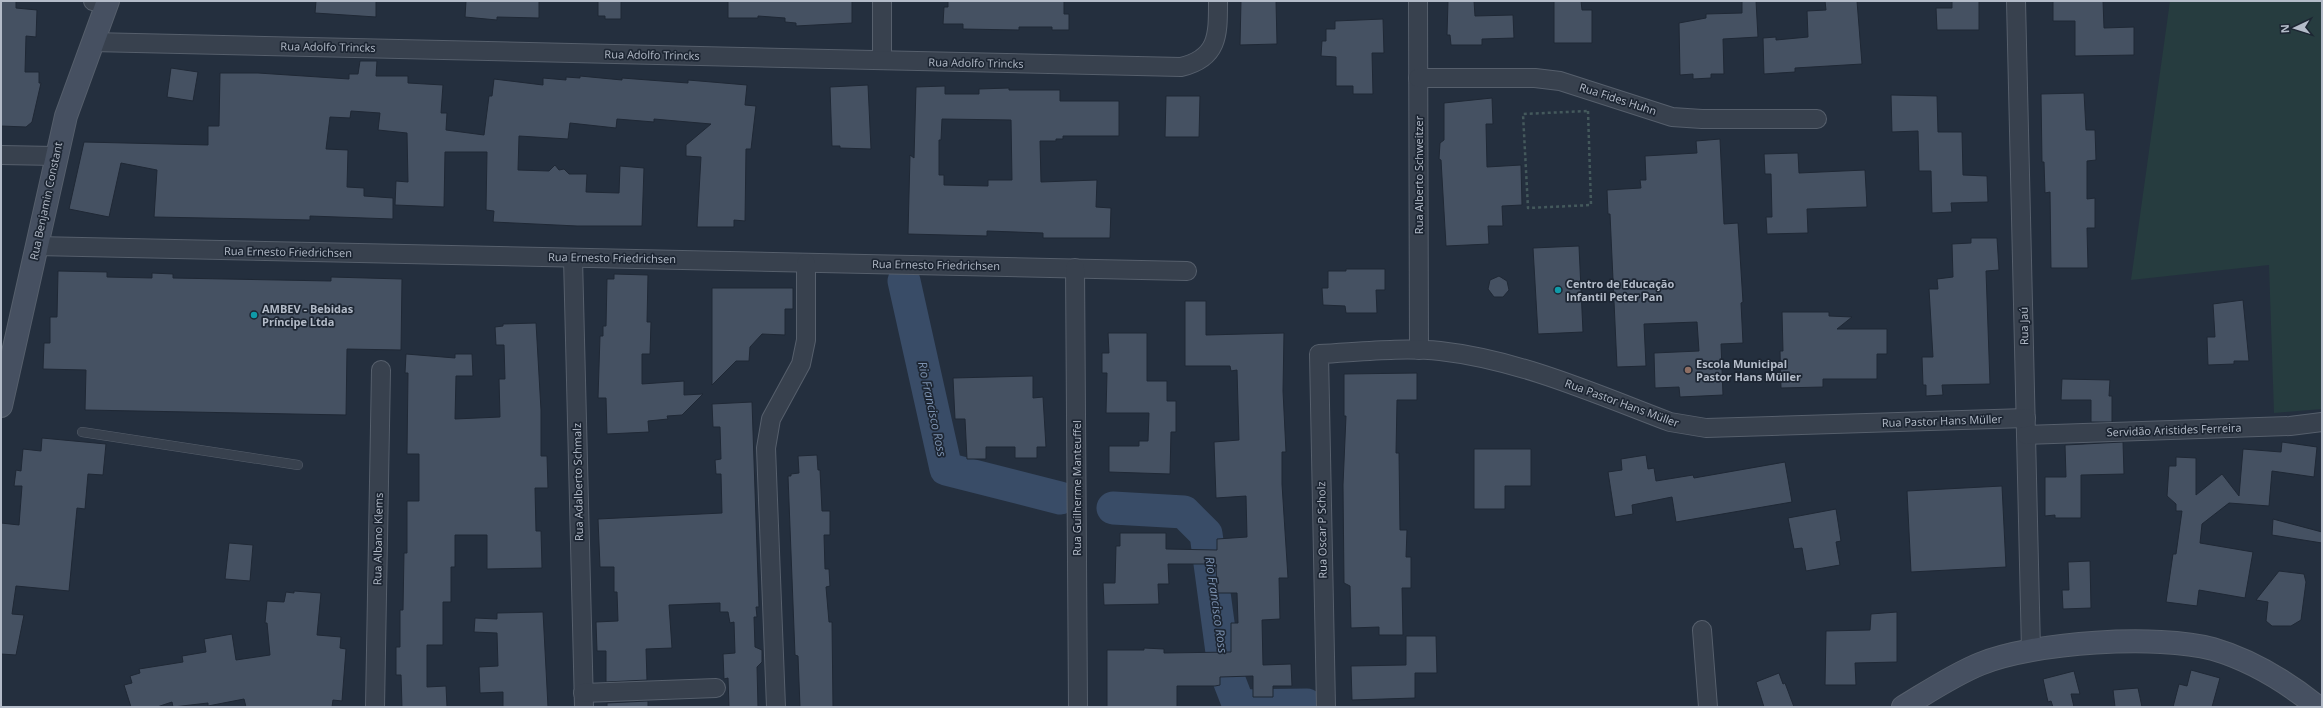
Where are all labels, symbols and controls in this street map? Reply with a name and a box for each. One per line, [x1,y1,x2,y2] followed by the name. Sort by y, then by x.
[2275,8,2315,48] north arrow
[2277,24,2292,34] text: N
[280,38,376,55] street label: Rua Adolfo Trincks
[604,46,700,63] street label: Rua Adolfo Trincks
[928,54,1024,71] street label: Rua Adolfo Trincks
[1578,79,1659,118] street label: Rua Fides Huhn
[1411,115,1426,234] street label: Rua Alberto Schweitzer
[26,140,65,261] street label: Rua Benjamin Constant
[224,243,352,260] street label: Rua Ernesto Friedrichsen
[548,249,676,266] street label: Rua Ernesto Friedrichsen
[872,256,1000,273] street label: Rua Ernesto Friedrichsen
[1566,276,1674,304] place label: Centro de Educação Infantil Peter Pan
[1553,285,1563,295] marker: Centro de Educação Infantil Peter Pan
[262,301,354,329] place label: AMBEV - Bebidas Príncipe Ltda
[2016,307,2031,345] street label: Rua Jaú
[249,310,259,320] marker: AMBEV - Bebidas Príncipe Ltda
[1696,356,1801,384] place label: Escola Municipal Pastor Hans Müller
[914,360,951,458] water label: Rio Francisco Ross
[1683,365,1693,375] marker: Escola Municipal Pastor Hans Müller
[1563,375,1682,430] street label: Rua Pastor Hans Müller
[1882,411,2003,430] street label: Rua Pastor Hans Müller
[1069,420,1084,556] street label: Rua Guilherme Manteuffel
[2106,420,2242,439] street label: Servidão Aristides Ferreira
[569,423,586,541] street label: Rua Adalberto Schmalz
[1313,481,1330,579] street label: Rua Oscar P Scholz
[369,493,386,585] street label: Rua Albano Klems
[1201,556,1232,654] water label: Rio Francisco Ross

